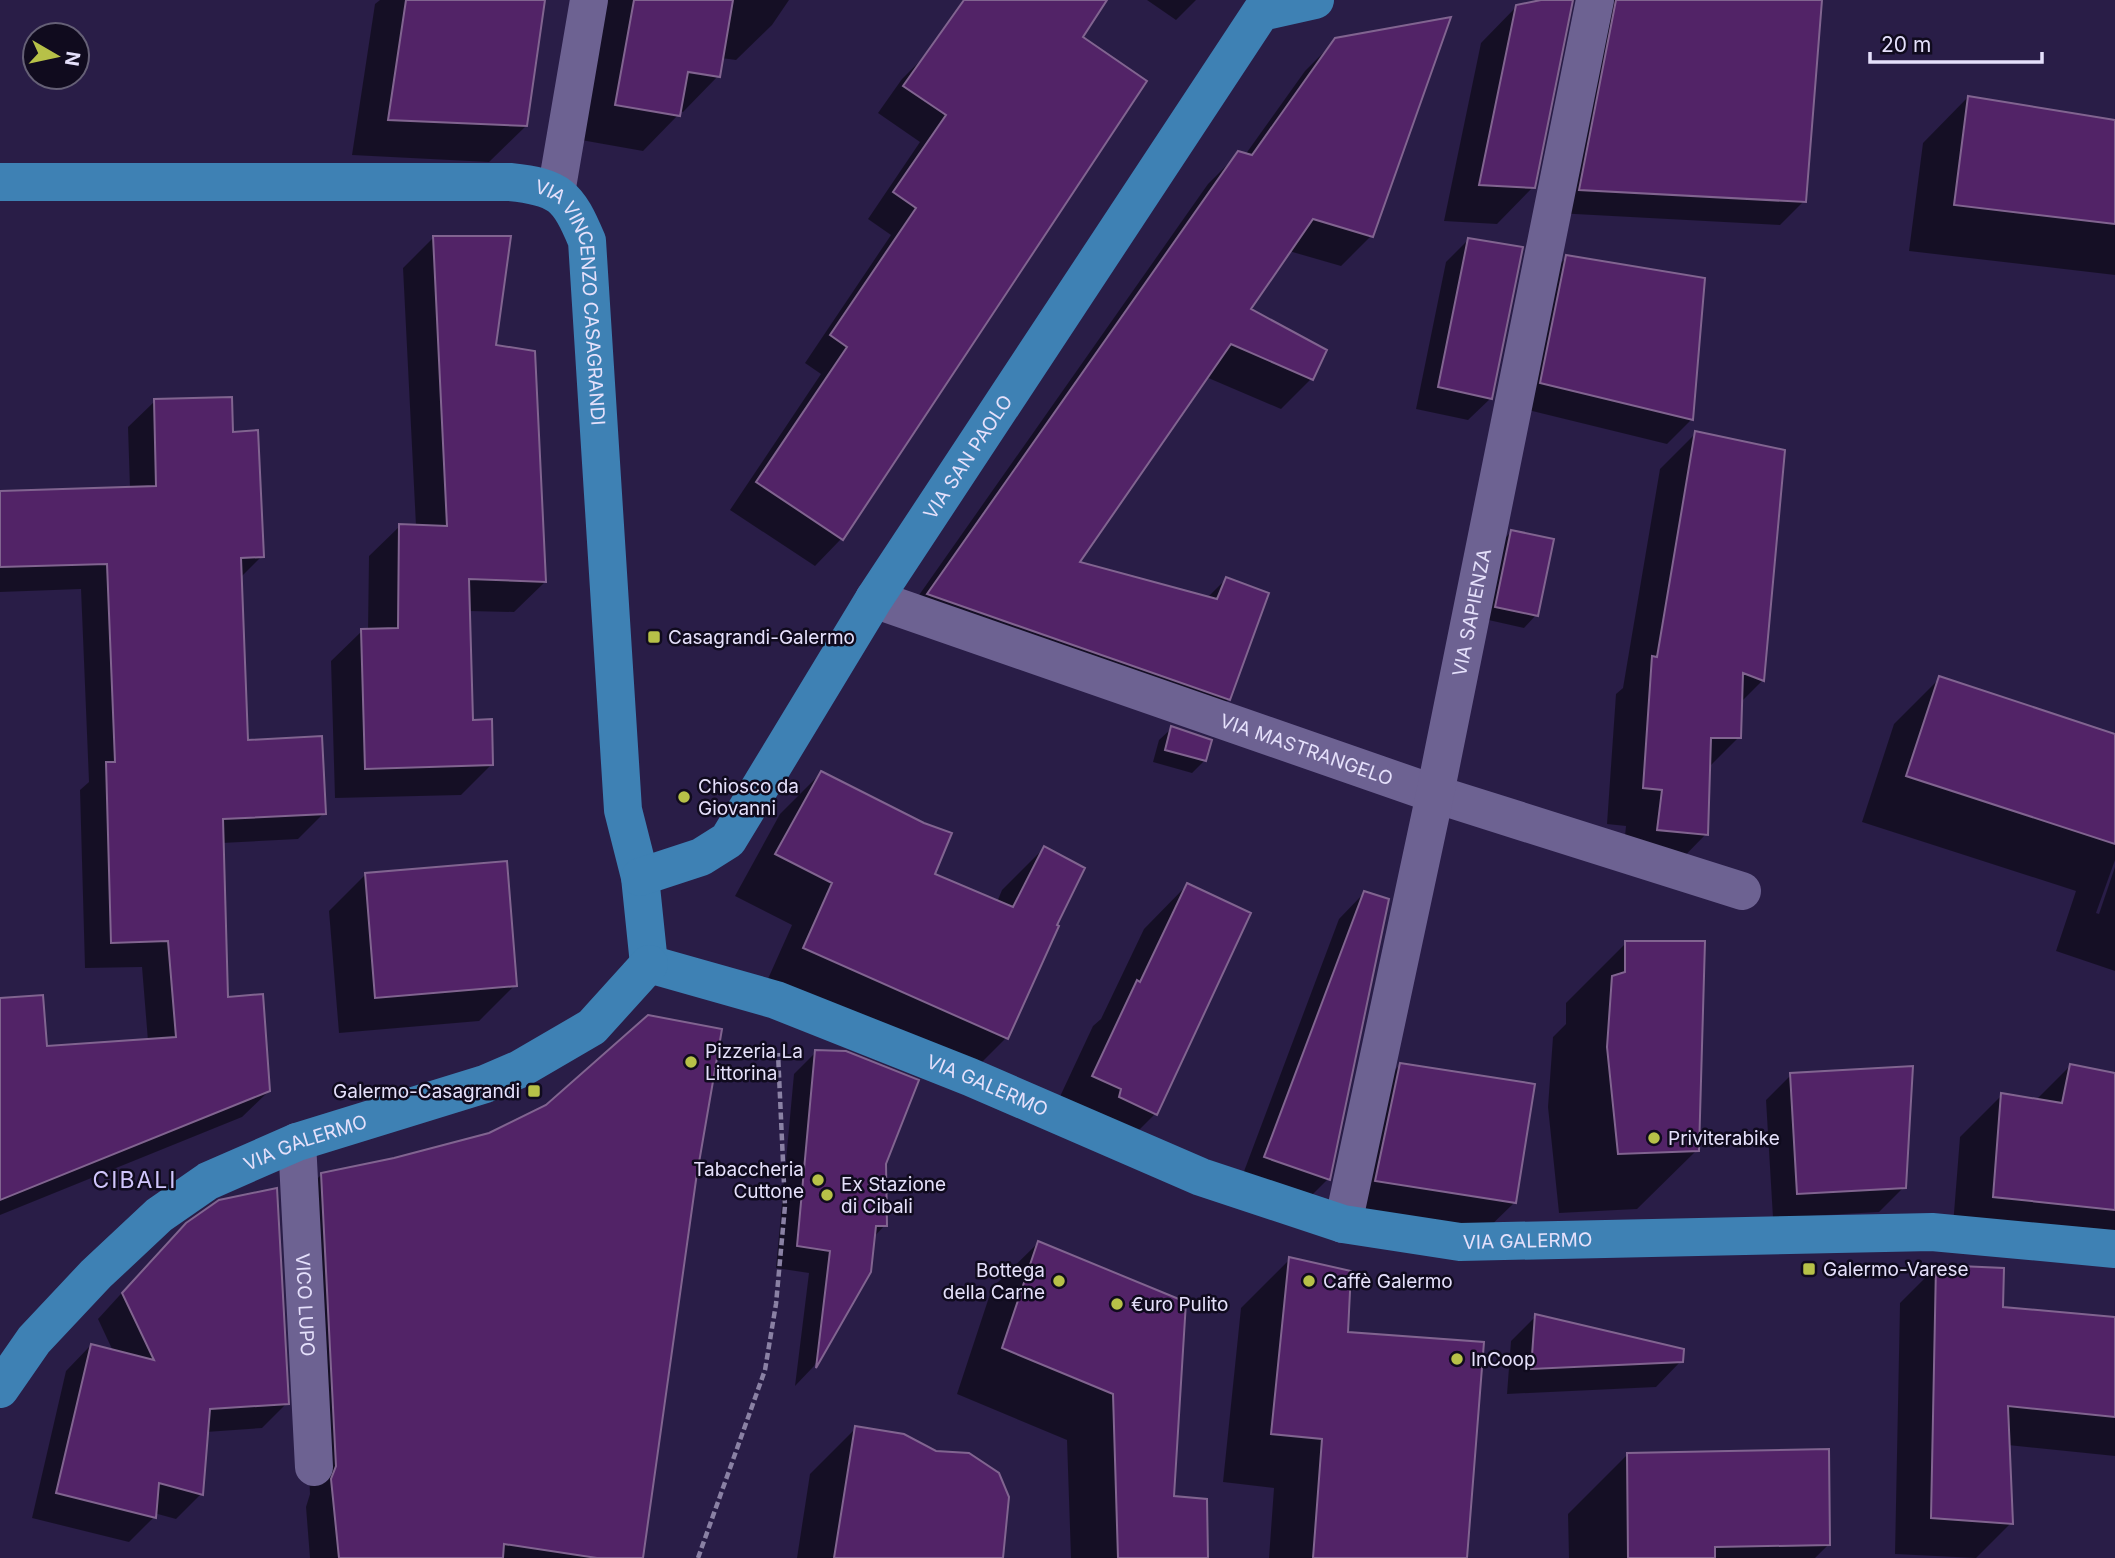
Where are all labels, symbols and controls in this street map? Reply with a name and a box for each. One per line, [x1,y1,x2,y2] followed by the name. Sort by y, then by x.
[21,21,91,91] north arrow
[1870,21,2042,65] scale bar
[1881,32,1931,57] text: 20 m
[60,50,85,68] text: N
[533,175,610,426] street label: VIA VINCENZO CASAGRANDI
[918,390,1017,523] street label: VIA SAN PAOLO
[1447,546,1496,678] street label: VIA SAPIENZA
[668,626,855,649] place label: Casagrandi-Galermo
[646,629,662,645] marker: Casagrandi-Galermo
[1217,709,1396,790] street label: VIA MASTRANGELO
[698,775,799,820] place label: Chiosco da Giovanni
[676,789,692,805] marker: Chiosco da Giovanni
[705,1040,803,1085] place label: Pizzeria La Littorina
[923,1050,1052,1121] street label: VIA GALERMO
[683,1054,699,1070] marker: Pizzeria La Littorina
[333,1080,520,1103] place label: Galermo-Casagrandi
[526,1083,542,1099] marker: Galermo-Casagrandi
[240,1110,370,1175] street label: VIA GALERMO
[1668,1127,1780,1150] place label: Priviterabike
[1646,1130,1662,1146] marker: Priviterabike
[693,1158,804,1203] place label: Tabaccheria Cuttone
[92,1166,178,1194] district label: CIBALI
[810,1172,826,1188] marker: Tabaccheria Cuttone
[841,1173,946,1218] place label: Ex Stazione di Cibali
[819,1187,835,1203] marker: Ex Stazione di Cibali
[1463,1228,1593,1253] street label: VIA GALERMO
[291,1252,320,1357] street label: VICO LUPO
[1823,1258,1969,1281] place label: Galermo-Varese
[943,1259,1045,1304] place label: Bottega della Carne
[1801,1261,1817,1277] marker: Galermo-Varese
[1323,1270,1453,1293] place label: Caffè Galermo
[1051,1273,1067,1289] marker: Bottega della Carne
[1301,1273,1317,1289] marker: Caffè Galermo
[1131,1293,1228,1316] place label: €uro Pulito
[1109,1296,1125,1312] marker: €uro Pulito
[1471,1348,1536,1371] place label: InCoop
[1449,1351,1465,1367] marker: InCoop

